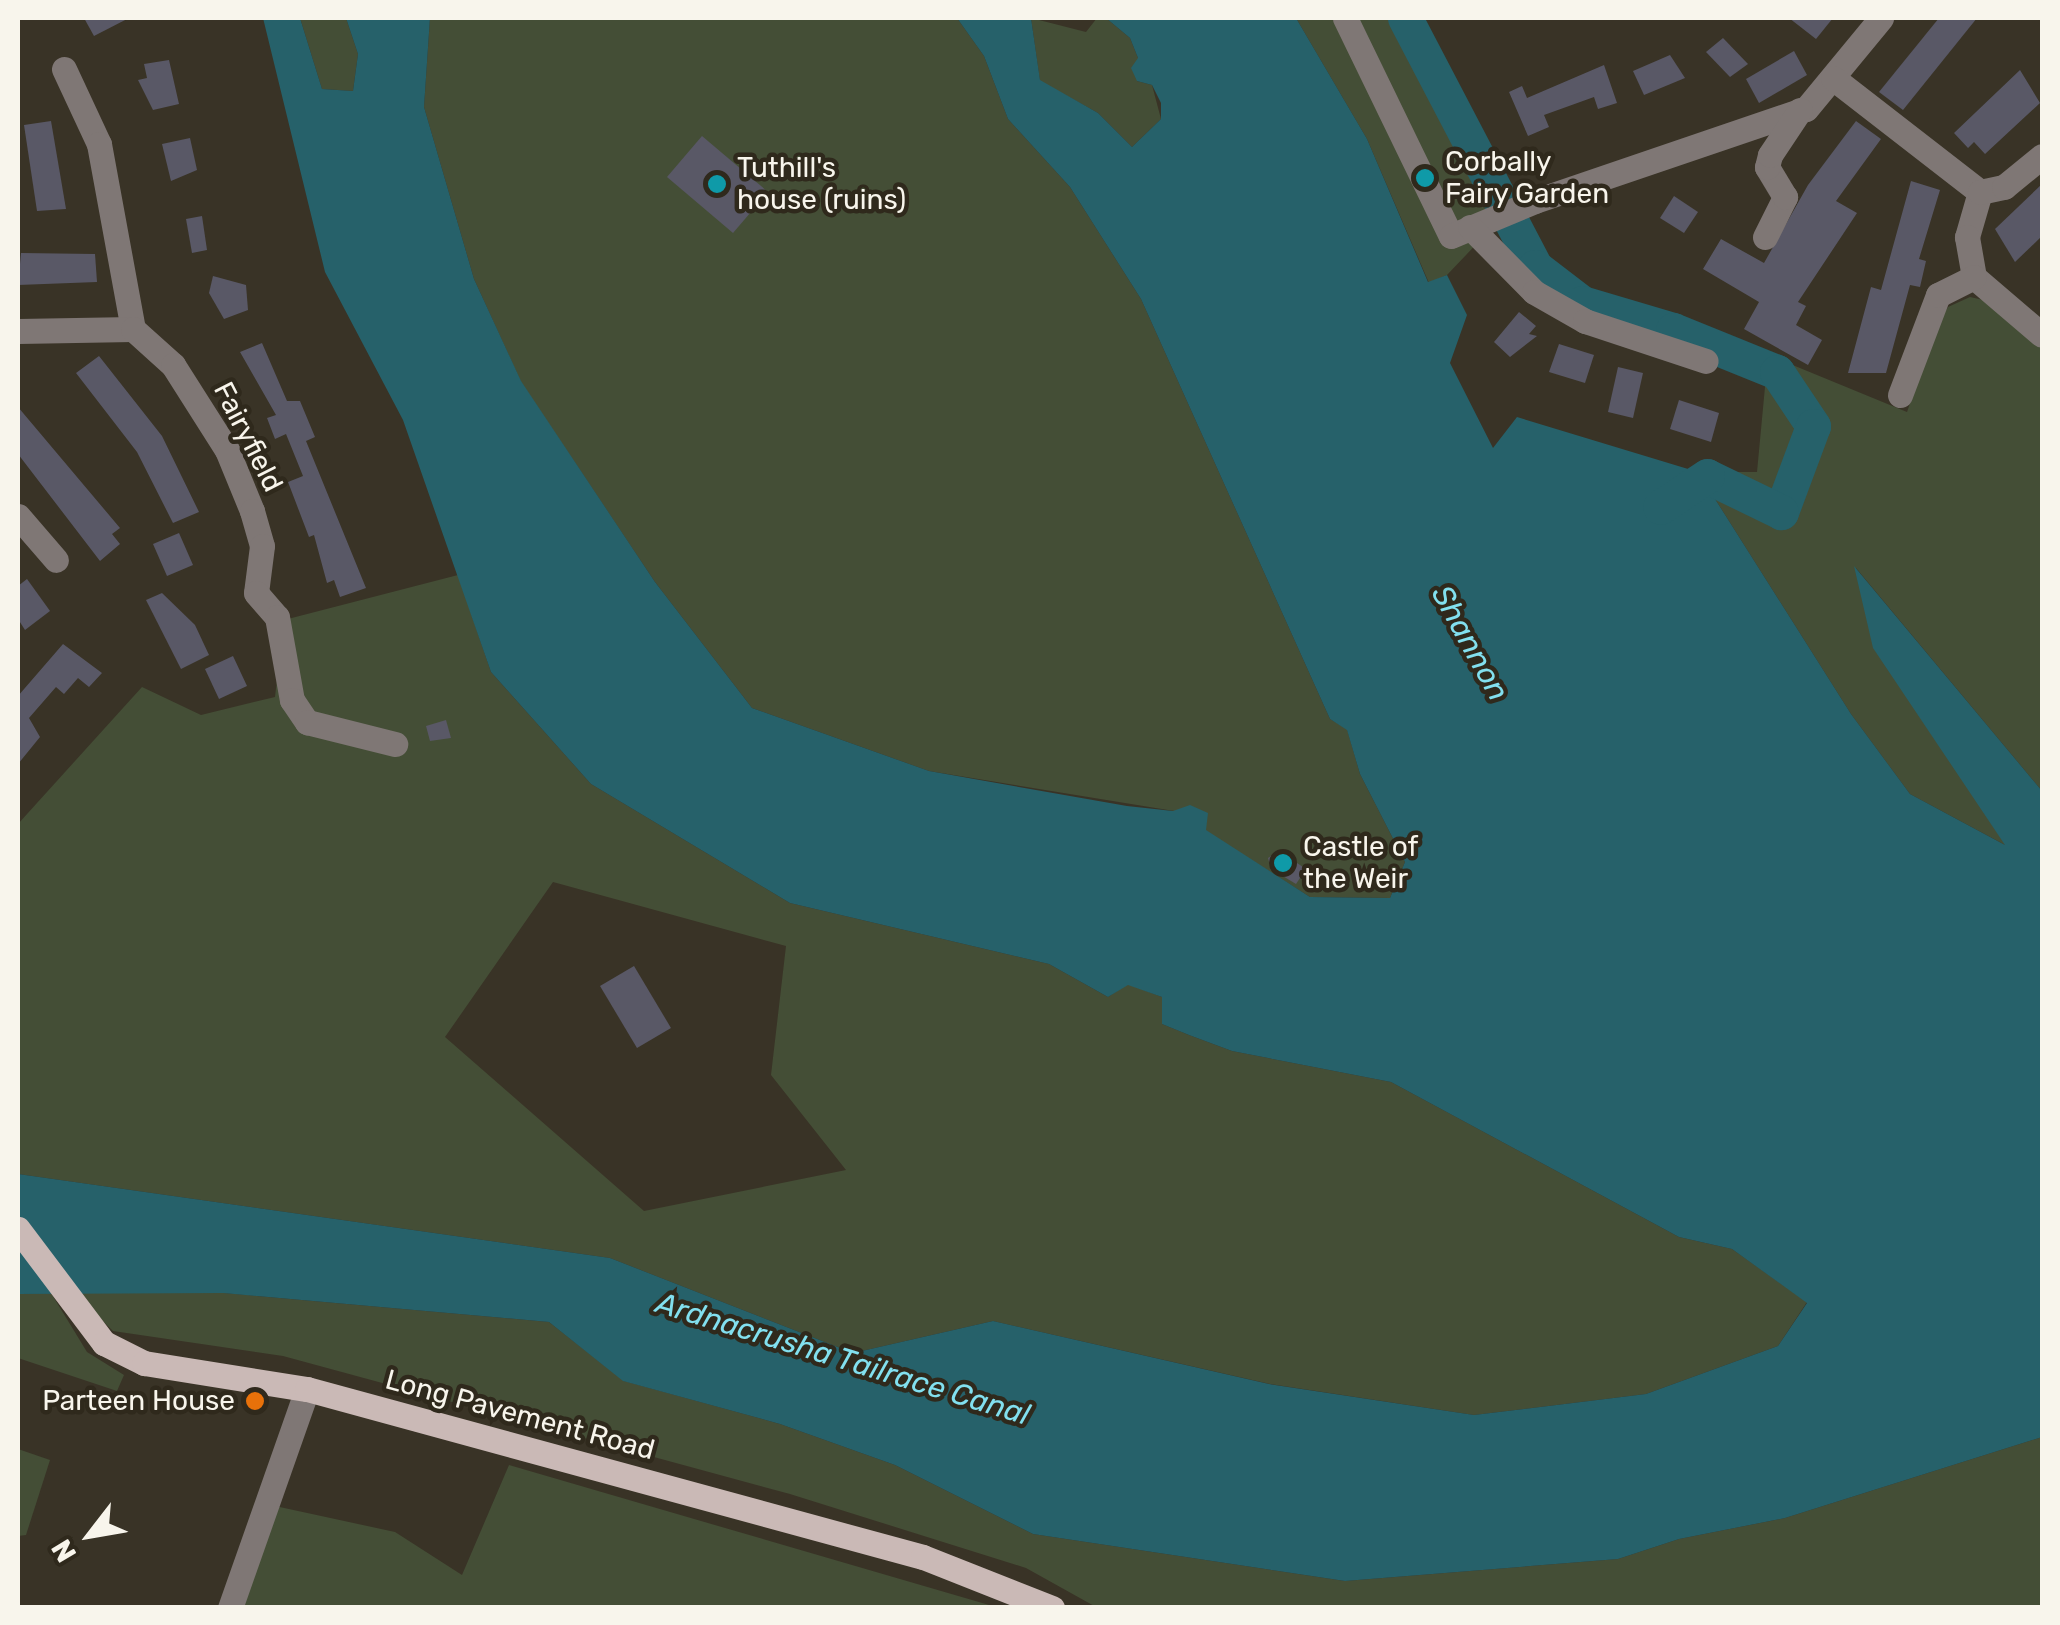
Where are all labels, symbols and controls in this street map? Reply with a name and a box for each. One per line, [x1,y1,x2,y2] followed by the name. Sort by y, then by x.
[1445,145,1610,211] place label: Corbally Fairy Garden
[737,151,906,217] place label: Tuthill's house (ruins)
[1414,167,1436,189] marker: Corbally Fairy Garden
[706,173,728,195] marker: Tuthill's house (ruins)
[206,377,290,497] street label: Fairyfield
[1424,579,1516,707] water label: Shannon
[1303,830,1418,896] place label: Castle of the Weir
[1272,852,1294,874] marker: Castle of the Weir
[651,1285,1035,1433] water label: Ardnacrusha Tailrace Canal
[382,1363,658,1467] street label: Long Pavement Road
[42,1384,235,1418] place label: Parteen House
[244,1390,266,1412] marker: Parteen House
[40,1485,140,1585] north arrow
[45,1534,83,1568] text: N

